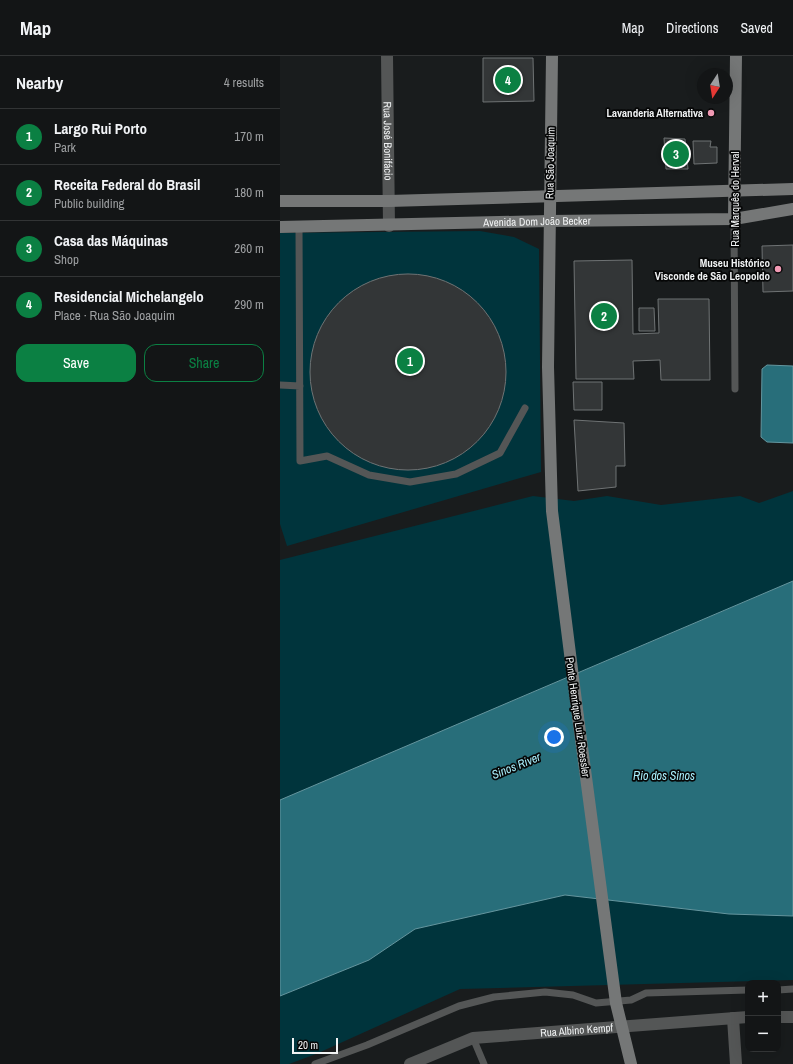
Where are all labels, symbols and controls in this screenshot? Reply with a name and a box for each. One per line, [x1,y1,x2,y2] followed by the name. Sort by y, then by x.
[20,15,51,41] text: Map
[622,19,644,37] text: Map
[666,19,718,37] text: Directions
[740,19,773,37] text: Saved
[495,65,521,95] pin: 4
[697,68,733,104] north arrow
[16,71,63,94] text: Nearby
[224,74,264,91] text: 4 results
[381,101,395,181] street label: Rua José Bonifácio
[607,106,703,120] place label: Lavanderia Alternativa
[706,108,716,118] marker: Lavanderia Alternativa
[54,118,147,139] text: Largo Rui Porto
[542,127,558,199] street label: Rua São Joaquim
[26,128,32,145] text: 1
[234,128,264,145] text: 170 m
[54,139,76,156] text: Park
[663,139,689,169] pin: 3
[728,151,742,247] street label: Rua Marquês do Herval
[54,174,200,195] text: Receita Federal do Brasil
[26,184,32,201] text: 2
[234,184,264,201] text: 180 m
[54,195,125,212] text: Public building
[482,214,591,229] street label: Avenida Dom João Becker
[54,230,168,251] text: Casa das Máquinas
[26,240,32,257] text: 3
[234,240,264,257] text: 260 m
[54,251,79,268] text: Shop
[655,256,770,283] place label: Museu Histórico Visconde de São Leopoldo
[773,264,783,274] marker: Museu Histórico Visconde de São Leopoldo
[54,286,204,307] text: Residencial Michelangelo
[26,296,32,313] text: 4
[234,296,264,313] text: 290 m
[591,301,617,331] pin: 2
[54,307,175,324] text: Place · Rua São Joaquim
[16,344,136,382] button: Save
[144,344,264,382] button: Share
[397,346,423,376] pin: 1
[563,656,593,778] street label: Ponte Henrique Luiz Roessler
[544,727,564,747] your location
[489,749,543,783] water label: Sinos River
[633,768,695,784] water label: Rio dos Sinos
[745,980,781,1052] map controls
[745,980,781,1016] button: +
[745,1016,781,1052] button: −
[540,1020,614,1040] street label: Rua Albino Kempf
[292,1036,338,1055] scale bar
[298,1038,318,1052] text: 20 m

